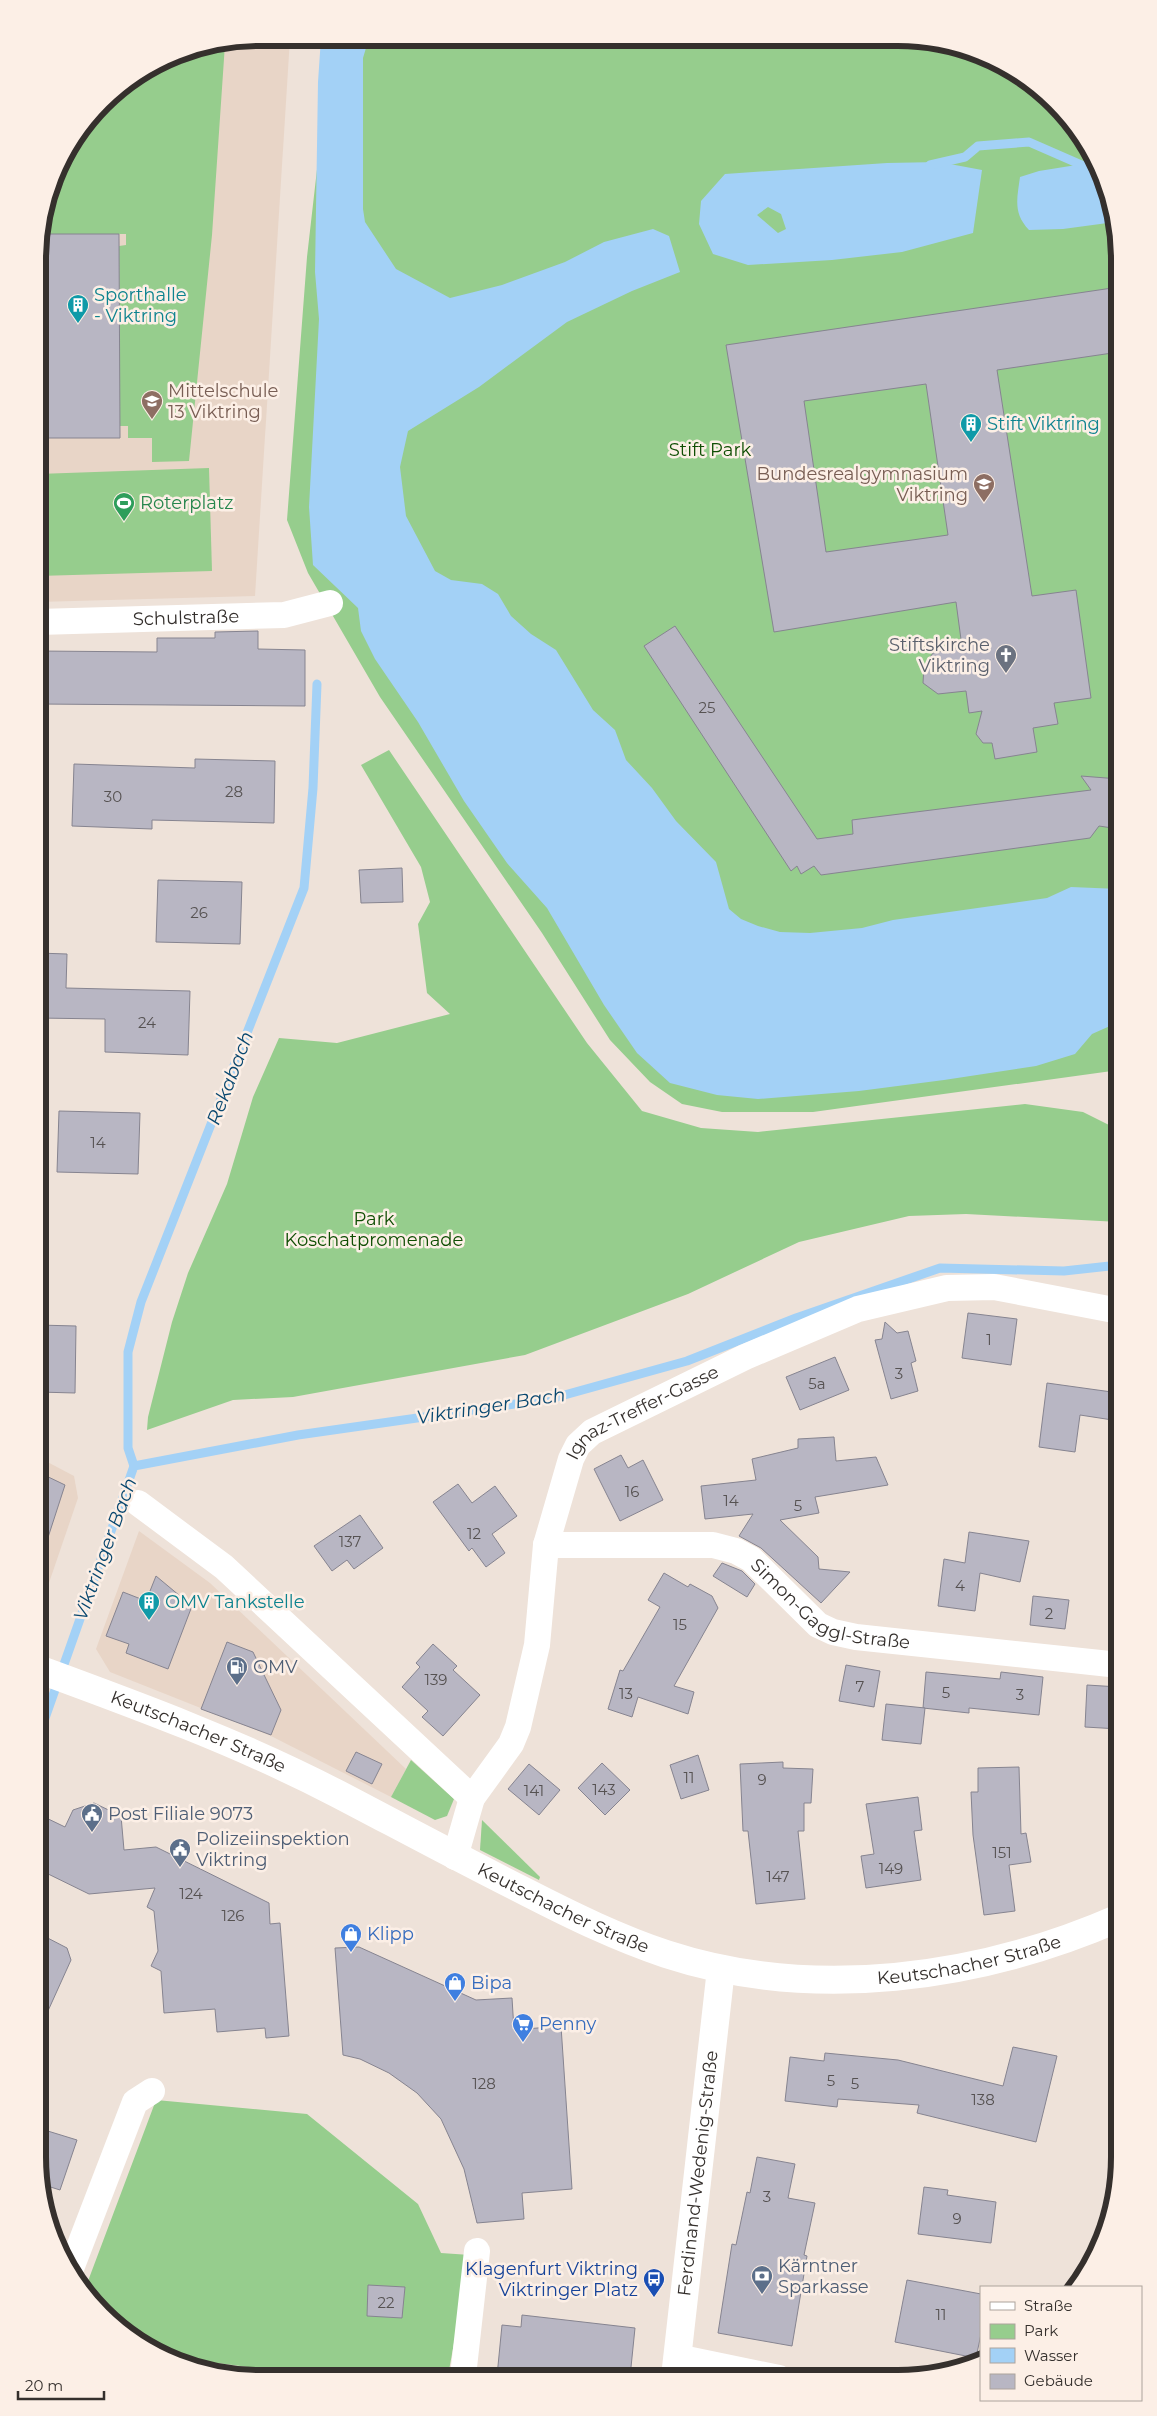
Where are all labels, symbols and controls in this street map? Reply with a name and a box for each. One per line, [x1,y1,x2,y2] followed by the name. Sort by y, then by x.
[94,284,187,327] place label: Sporthalle - Viktring
[66,293,90,324] building icon: Sporthalle - Viktring
[168,380,279,423] place label: Mittelschule 13 Viktring
[140,389,164,420] school or university icon: Mittelschule 13 Viktring
[959,412,983,443] building icon: Stift Viktring
[987,413,1100,435] place label: Stift Viktring
[669,439,751,461] park label: Stift Park
[757,463,968,506] place label: Bundesrealgymnasium Viktring
[972,472,996,503] school or university icon: Bundesrealgymnasium Viktring
[112,491,136,522] sports icon: Roterplatz
[140,492,233,514] place label: Roterplatz
[132,605,240,630] street label: Schulstraße
[889,634,990,677] place label: Stiftskirche Viktring
[994,643,1018,674] church icon: Stiftskirche Viktring
[698,698,716,717] house number: 25
[225,782,243,801] house number: 28
[104,787,122,806] house number: 30
[190,903,208,922] house number: 26
[138,1013,156,1032] house number: 24
[202,1028,258,1128] water label: Rekabach
[90,1133,106,1152] house number: 14
[285,1208,464,1251] park label: Park Koschatpromenade
[986,1330,992,1349] house number: 1
[561,1361,722,1463] street label: Ignaz-Treffer-Gasse
[895,1364,903,1383] house number: 3
[808,1374,826,1393] house number: 5a
[415,1383,567,1429] water label: Viktringer Bach
[69,1475,141,1623] water label: Viktringer Bach
[625,1482,639,1501] house number: 16
[723,1491,739,1510] house number: 14
[794,1496,802,1515] house number: 5
[467,1524,481,1543] house number: 12
[339,1532,361,1551] house number: 137
[746,1554,911,1654] street label: Simon-Gaggl-Straße
[955,1576,965,1595] house number: 4
[137,1590,161,1621] building icon: OMV Tankstelle
[165,1591,305,1613] place label: OMV Tankstelle
[1045,1604,1053,1623] house number: 2
[673,1615,687,1634] house number: 15
[225,1655,249,1686] fuel station icon: OMV
[253,1656,298,1678] place label: OMV
[424,1670,448,1689] house number: 139
[856,1677,865,1696] house number: 7
[942,1683,950,1702] house number: 5
[619,1684,633,1703] house number: 13
[1016,1685,1024,1704] house number: 3
[107,1686,289,1778] street label: Keutschacher Straße
[684,1768,694,1787] house number: 11
[757,1770,767,1789] house number: 9
[592,1780,616,1799] house number: 143
[524,1781,544,1800] house number: 141
[80,1802,104,1833] public building icon: Post Filiale 9073
[108,1803,253,1825] place label: Post Filiale 9073
[196,1828,350,1871] place label: Polizeiinspektion Viktring
[168,1837,192,1868] public building icon: Polizeiinspektion Viktring
[992,1843,1012,1862] house number: 151
[474,1858,652,1958] street label: Keutschacher Straße
[879,1859,903,1878] house number: 149
[766,1867,790,1886] house number: 147
[179,1884,203,1903] house number: 124
[221,1906,245,1925] house number: 126
[339,1922,363,1953] shop icon: Klipp
[367,1923,414,1945] place label: Klipp
[876,1930,1064,1989] street label: Keutschacher Straße
[443,1971,467,2002] shop icon: Bipa
[471,1972,512,1994] place label: Bipa
[511,2012,535,2043] supermarket icon: Penny
[539,2013,597,2035] place label: Penny
[673,2049,723,2297] street label: Ferdinand-Wedenig-Straße
[827,2071,835,2090] house number: 5
[472,2074,496,2093] house number: 128
[851,2074,859,2093] house number: 5
[971,2090,995,2109] house number: 138
[763,2187,771,2206] house number: 3
[952,2209,962,2228] house number: 9
[778,2255,869,2298] place label: Kärntner Sparkasse
[465,2258,638,2301] place label: Klagenfurt Viktring Viktringer Platz
[750,2264,774,2295] bank icon: Kärntner Sparkasse
[642,2267,666,2298] bus stop icon: Klagenfurt Viktring Viktringer Platz
[980,2286,1142,2401] legend
[377,2293,395,2312] house number: 22
[1024,2296,1073,2315] text: Straße
[936,2305,946,2324] house number: 11
[1024,2321,1058,2340] text: Park
[1024,2346,1078,2365] text: Wasser
[18,2368,104,2400] scale bar
[1024,2371,1093,2390] text: Gebäude
[25,2376,63,2395] text: 20 m

